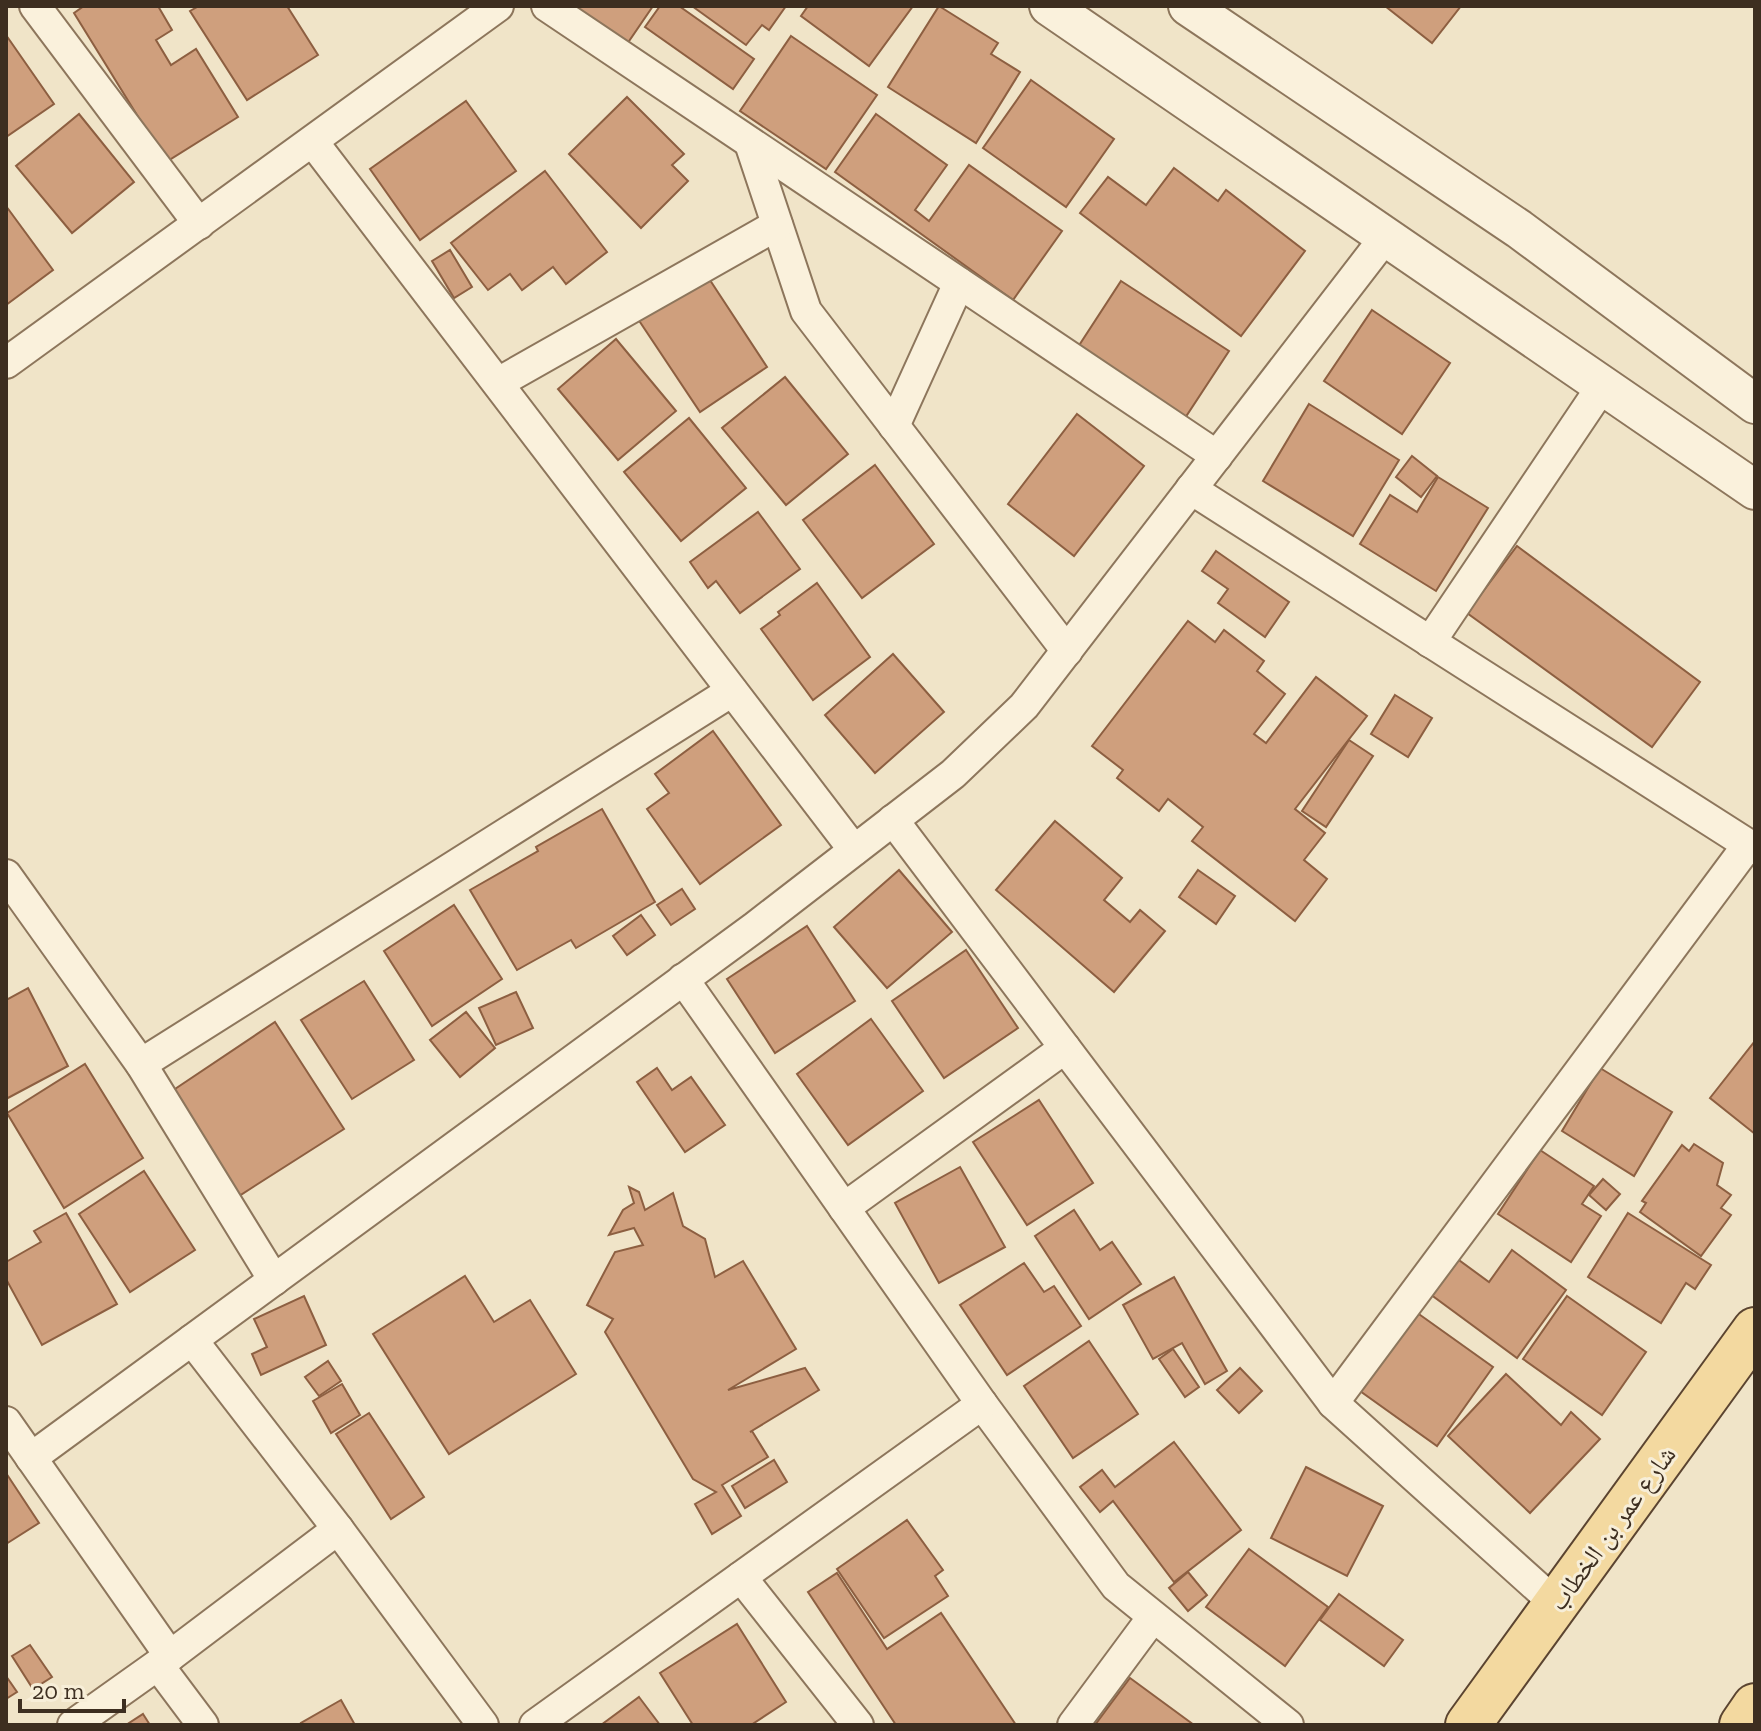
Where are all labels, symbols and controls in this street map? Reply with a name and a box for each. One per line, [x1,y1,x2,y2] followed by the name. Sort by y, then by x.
[1541,1439,1683,1617] street label: شارع عمر بن الخطاب
[20,1663,124,1713] scale bar
[32,1676,85,1705] text: 20 m

